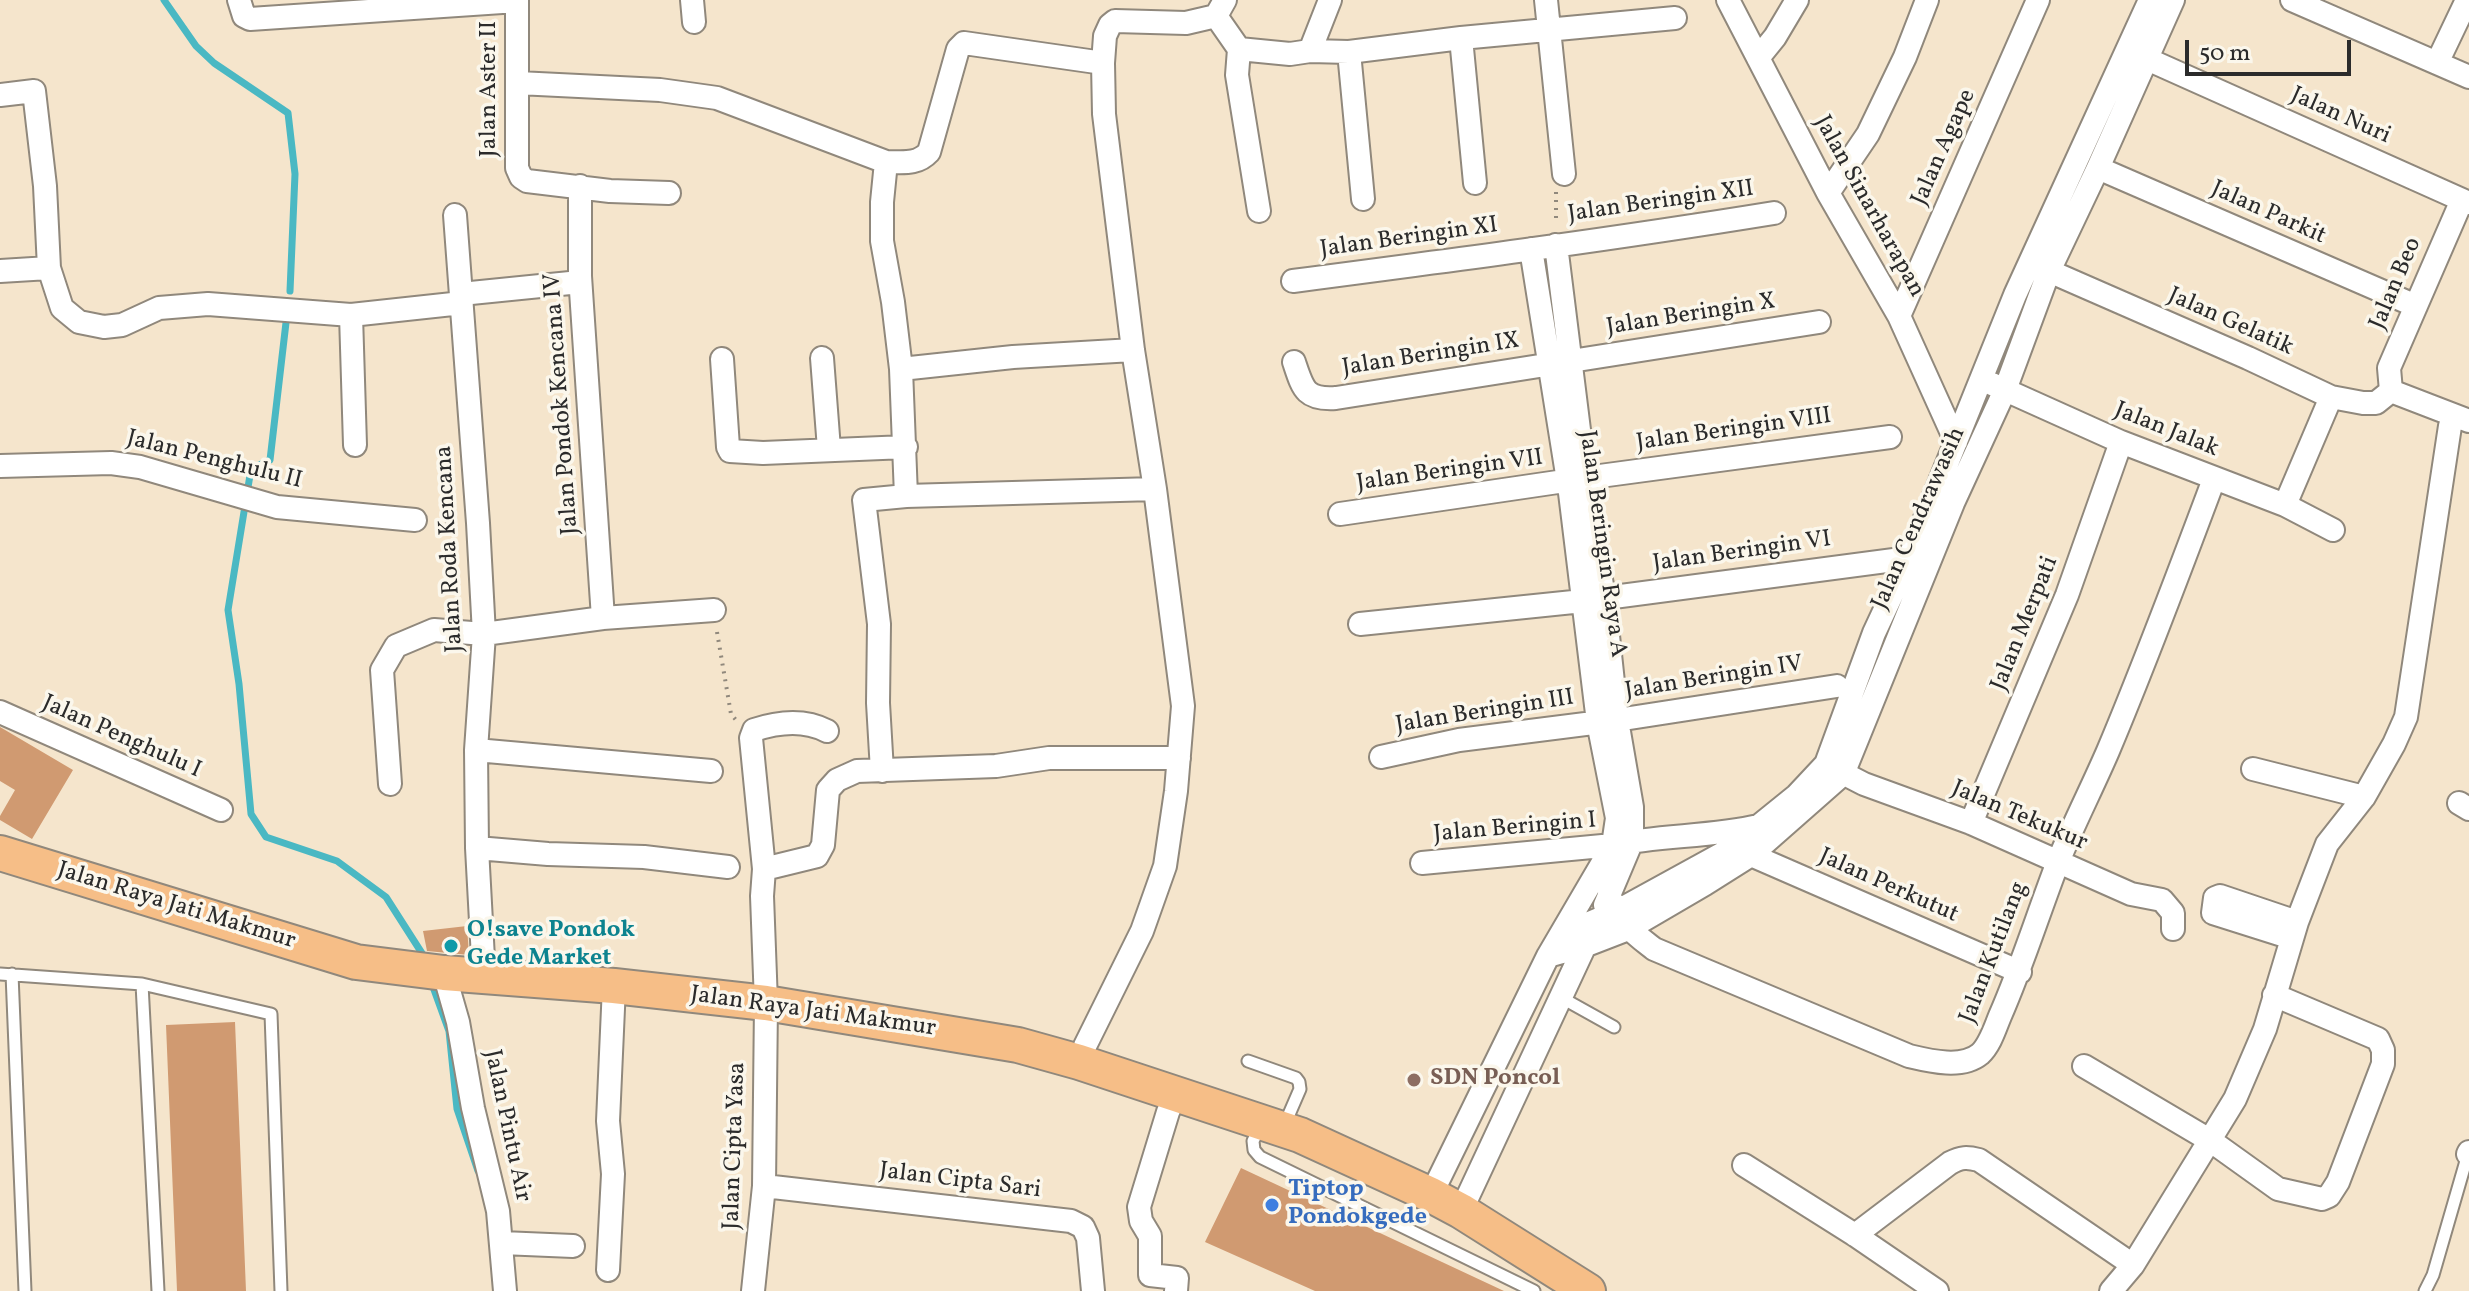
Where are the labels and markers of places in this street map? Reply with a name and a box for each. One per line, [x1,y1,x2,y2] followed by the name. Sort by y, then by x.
[467,918,635,974] place label: O!save Pondok Gede Market
[442,937,460,955] marker: O!save Pondok Gede Market
[1430,1066,1560,1094] place label: SDN Poncol
[1405,1071,1423,1089] marker: SDN Poncol
[1288,1177,1427,1233] place label: Tiptop Pondokgede
[1263,1196,1281,1214] marker: Tiptop Pondokgede

